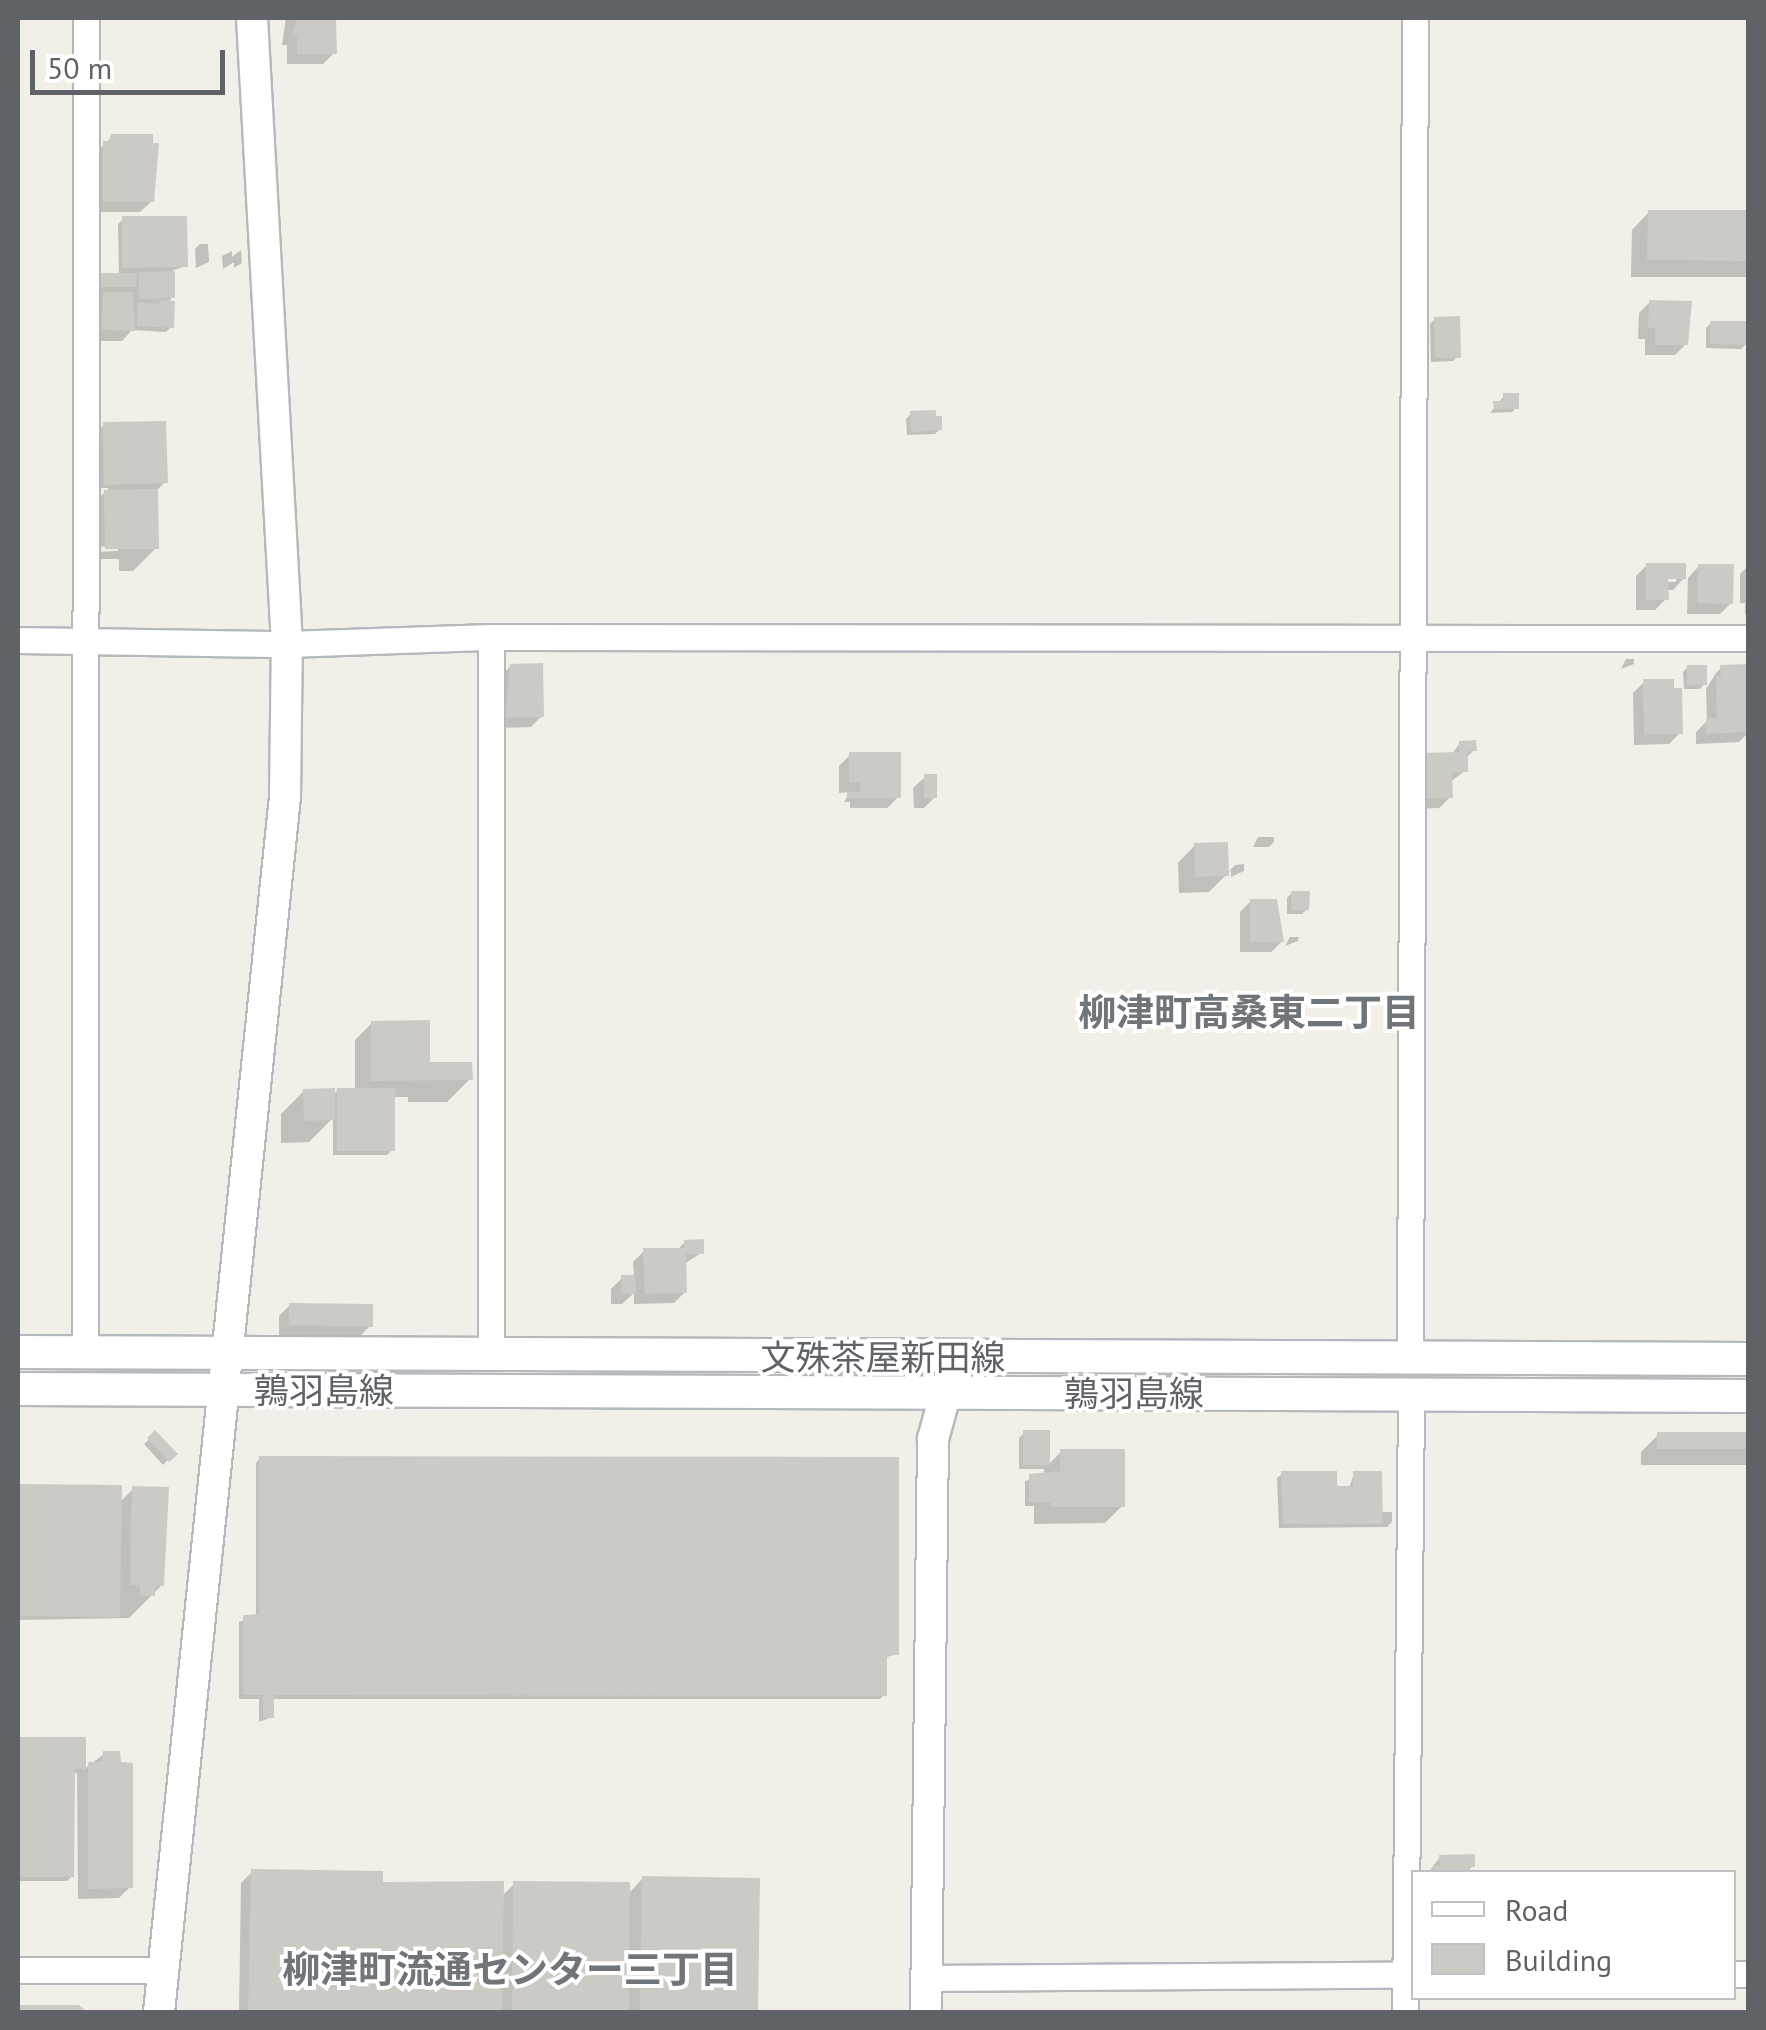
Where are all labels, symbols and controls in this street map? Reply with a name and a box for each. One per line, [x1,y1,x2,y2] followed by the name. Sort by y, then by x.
[35,30,230,92] scale bar
[47,48,112,87] text: 50 m
[1078,989,1420,1035] district label: 柳津町高桑東二丁目
[761,1336,1005,1378] street label: 文殊茶屋新田線
[254,1369,394,1411] street label: 鶉羽島線
[1064,1372,1204,1414] street label: 鶉羽島線
[1411,1870,1736,2000] legend
[1505,1890,1569,1929] text: Road
[1505,1940,1612,1979] text: Building
[282,1946,738,1992] district label: 柳津町流通センター三丁目

